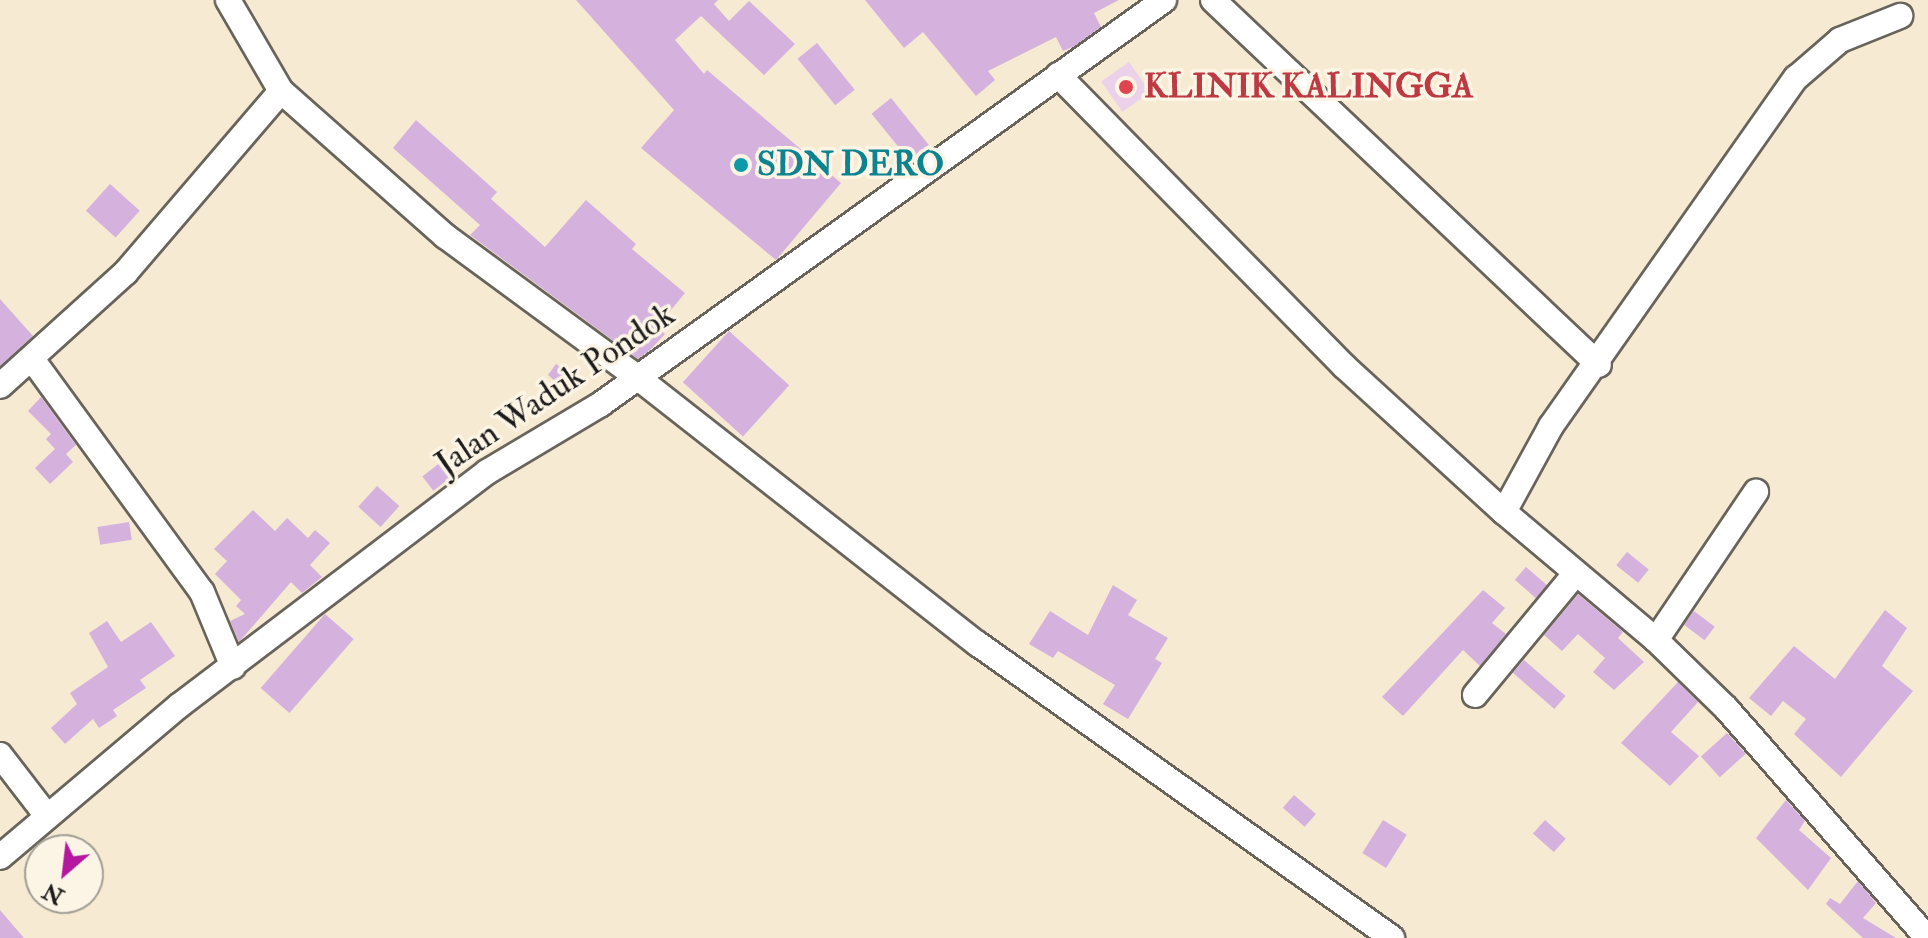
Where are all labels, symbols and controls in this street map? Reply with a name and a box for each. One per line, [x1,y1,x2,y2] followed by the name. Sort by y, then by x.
[1144,67,1474,107] place label: KLINIK KALINGGA
[1115,76,1137,98] marker: KLINIK KALINGGA
[757,145,944,185] place label: SDN DERO
[732,156,750,174] marker: SDN DERO
[428,294,682,484] street label: Jalan Waduk Pondok
[24,834,104,914] north arrow
[38,876,69,910] text: N

